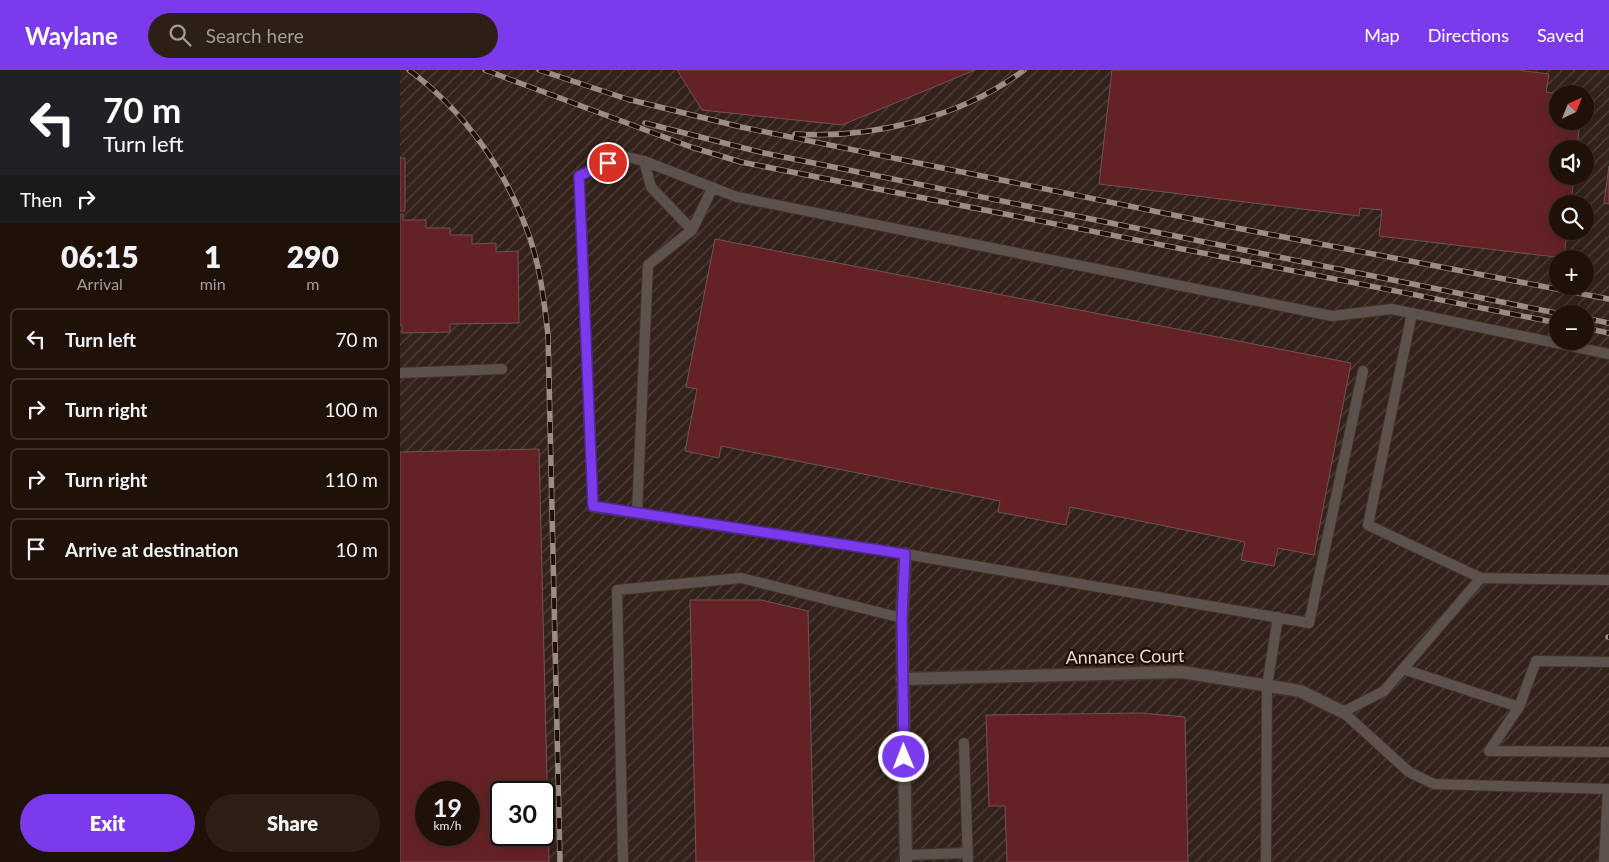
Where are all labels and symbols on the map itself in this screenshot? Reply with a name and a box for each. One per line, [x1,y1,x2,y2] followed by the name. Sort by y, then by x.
[1549,85,1594,130] north arrow
[587,142,629,184] pin
[1065,644,1185,668] street label: Annance Court
[877,730,929,782] position arrow
[490,781,555,846] speed limit sign: 30

